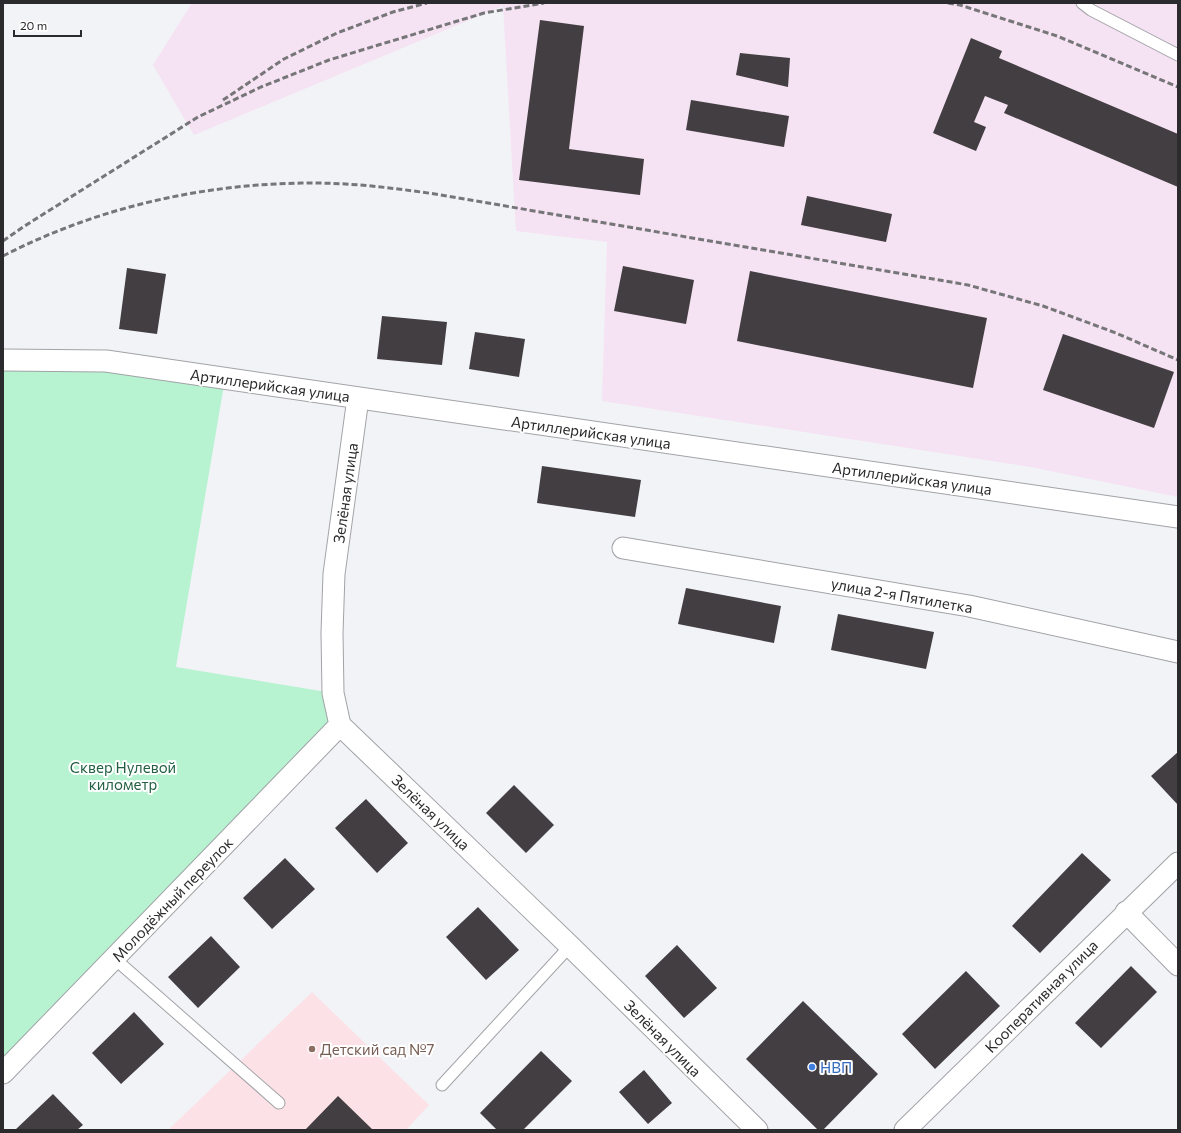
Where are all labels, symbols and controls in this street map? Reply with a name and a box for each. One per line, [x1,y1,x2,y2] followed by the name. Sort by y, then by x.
[14,12,81,38] scale bar
[20,18,47,32] text: 20 m
[189,365,351,405] street label: Артиллерийская улица
[510,412,672,452] street label: Артиллерийская улица
[329,442,361,544] street label: Зелёная улица
[831,458,993,498] street label: Артиллерийская улица
[830,574,974,616] street label: улица 2-я Пятилетка
[70,758,176,793] park label: Сквер Нулевой километр
[388,770,474,854] street label: Зелёная улица
[108,833,236,965] street label: Молодёжный переулок
[981,936,1101,1056] street label: Кооперативная улица
[621,996,705,1080] street label: Зелёная улица
[320,1040,435,1058] place label: Детский сад №7
[307,1044,317,1054] marker: Детский сад №7
[820,1058,852,1076] place label: НВП
[807,1062,817,1072] marker: НВП

